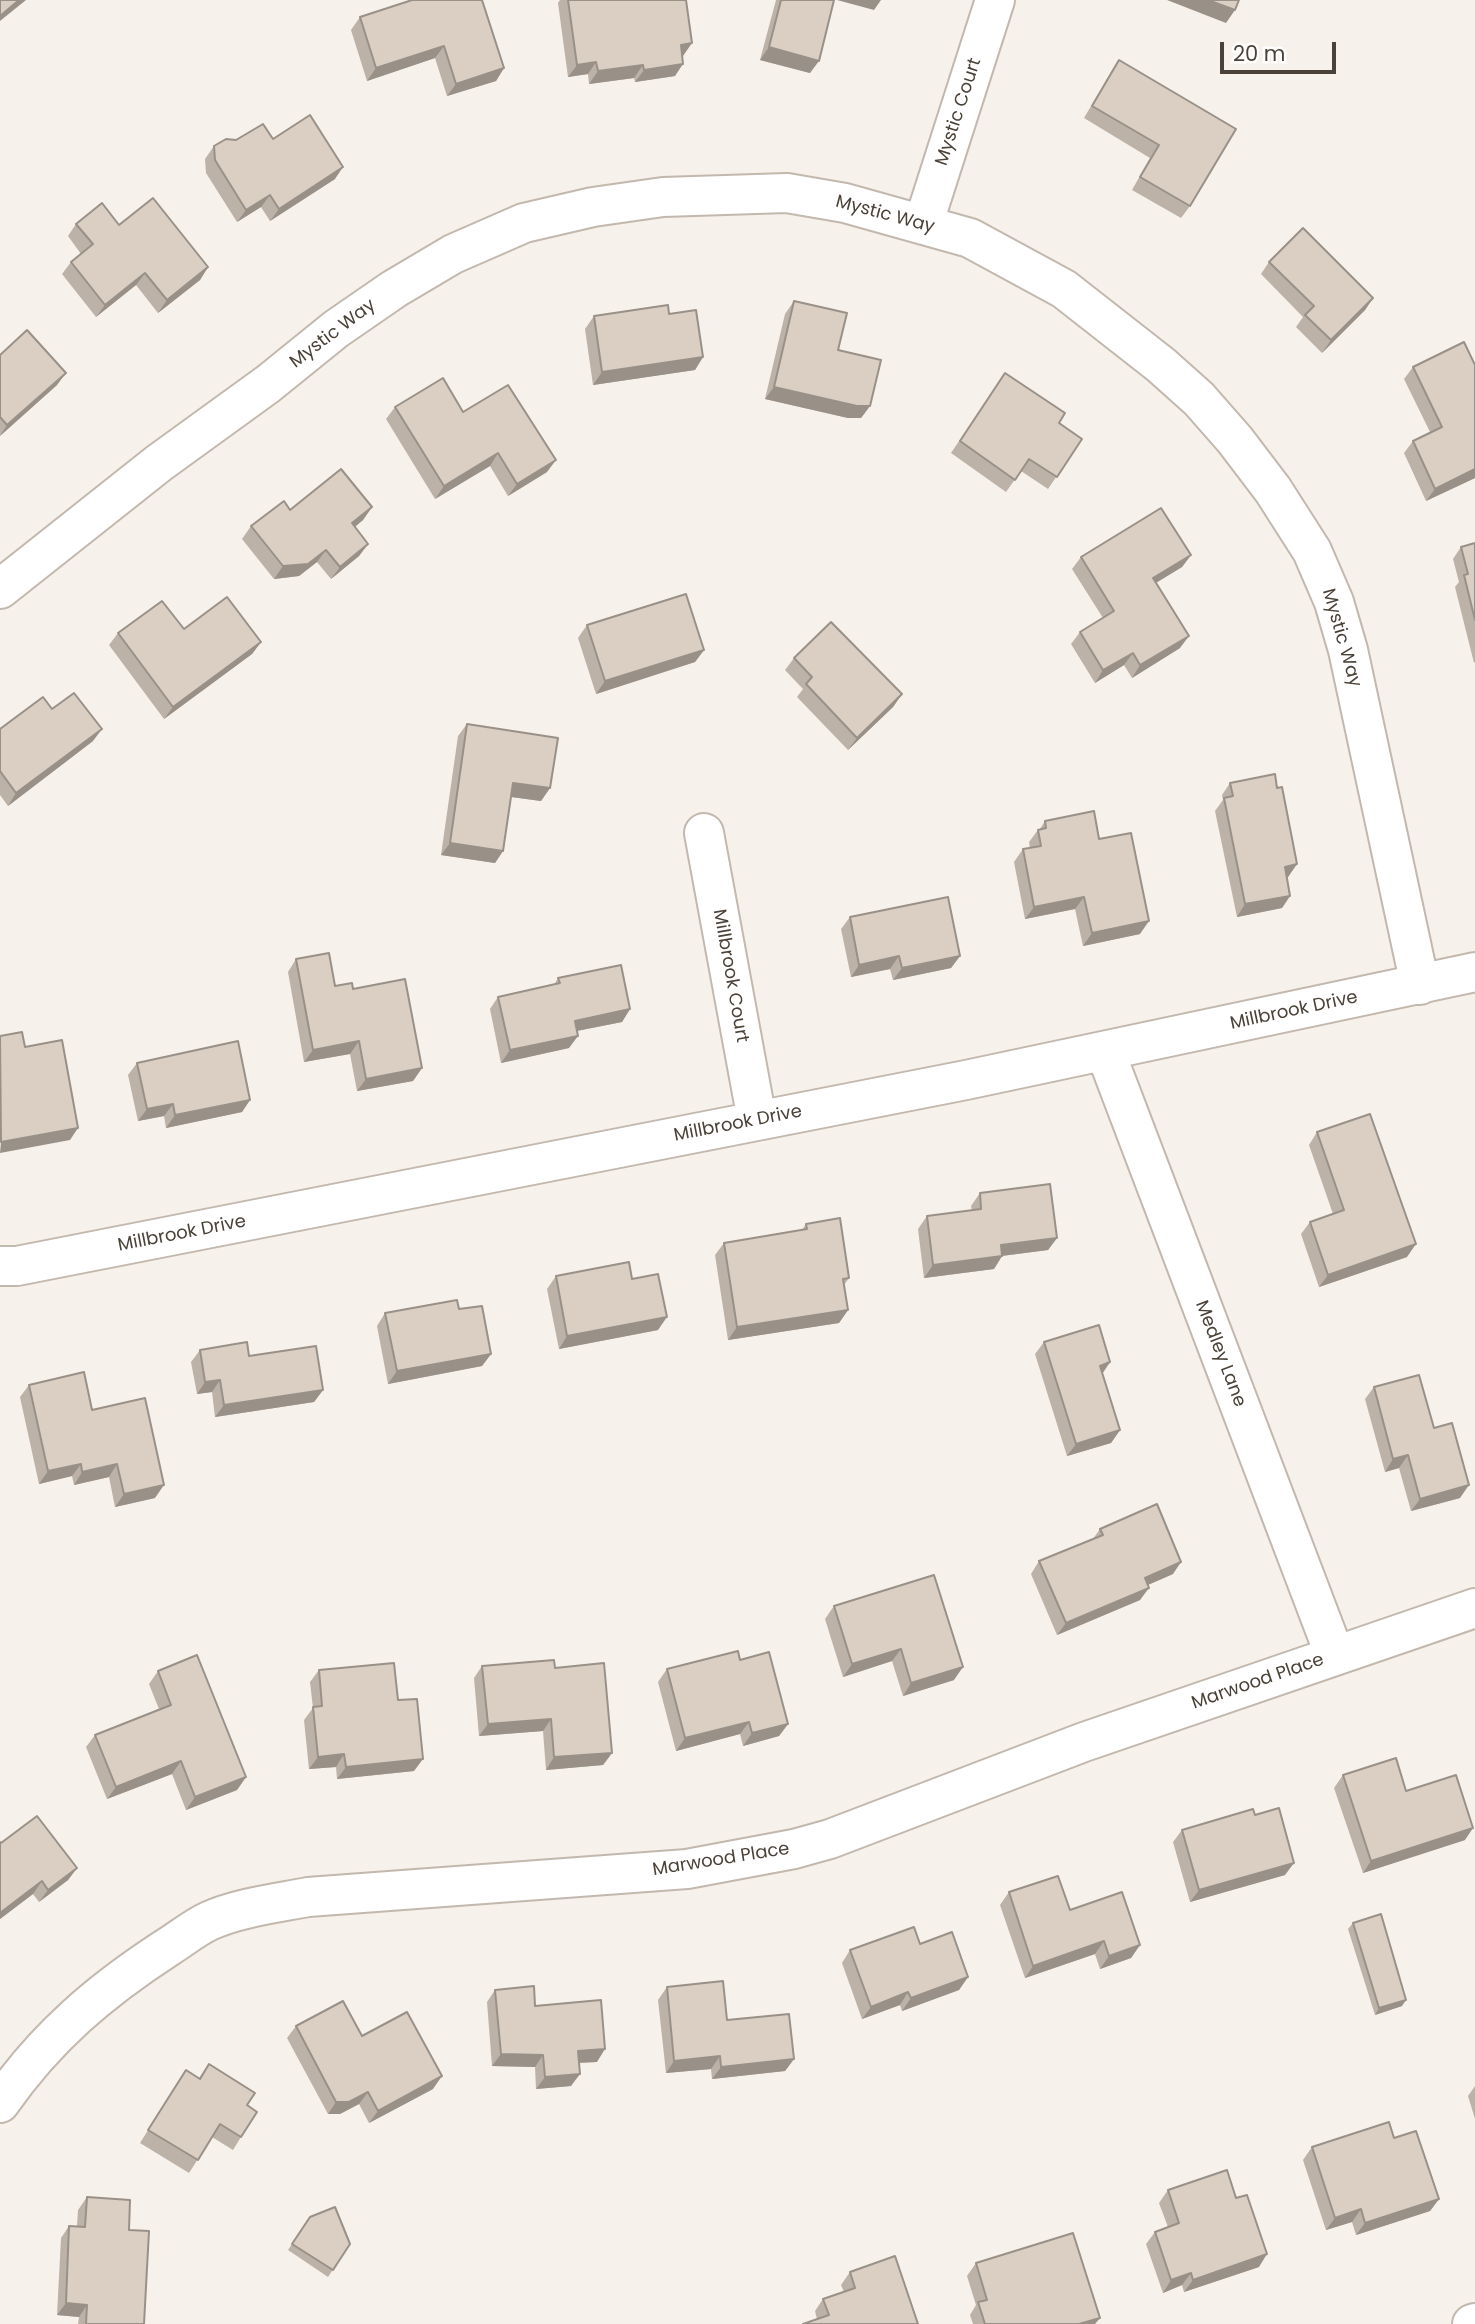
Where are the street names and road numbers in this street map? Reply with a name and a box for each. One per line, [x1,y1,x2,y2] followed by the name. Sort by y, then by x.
[931,55,987,169] street label: Mystic Court
[833,191,937,239] street label: Mystic Way
[286,295,380,373] street label: Mystic Way
[1317,586,1365,690] street label: Mystic Way
[708,908,752,1044] street label: Millbrook Court
[1228,987,1360,1035] street label: Millbrook Drive
[672,1101,804,1147] street label: Millbrook Drive
[116,1211,248,1257] street label: Millbrook Drive
[1190,1298,1250,1410] street label: Medley Lane
[1189,1649,1327,1715] street label: Marwood Place
[651,1839,791,1881] street label: Marwood Place

